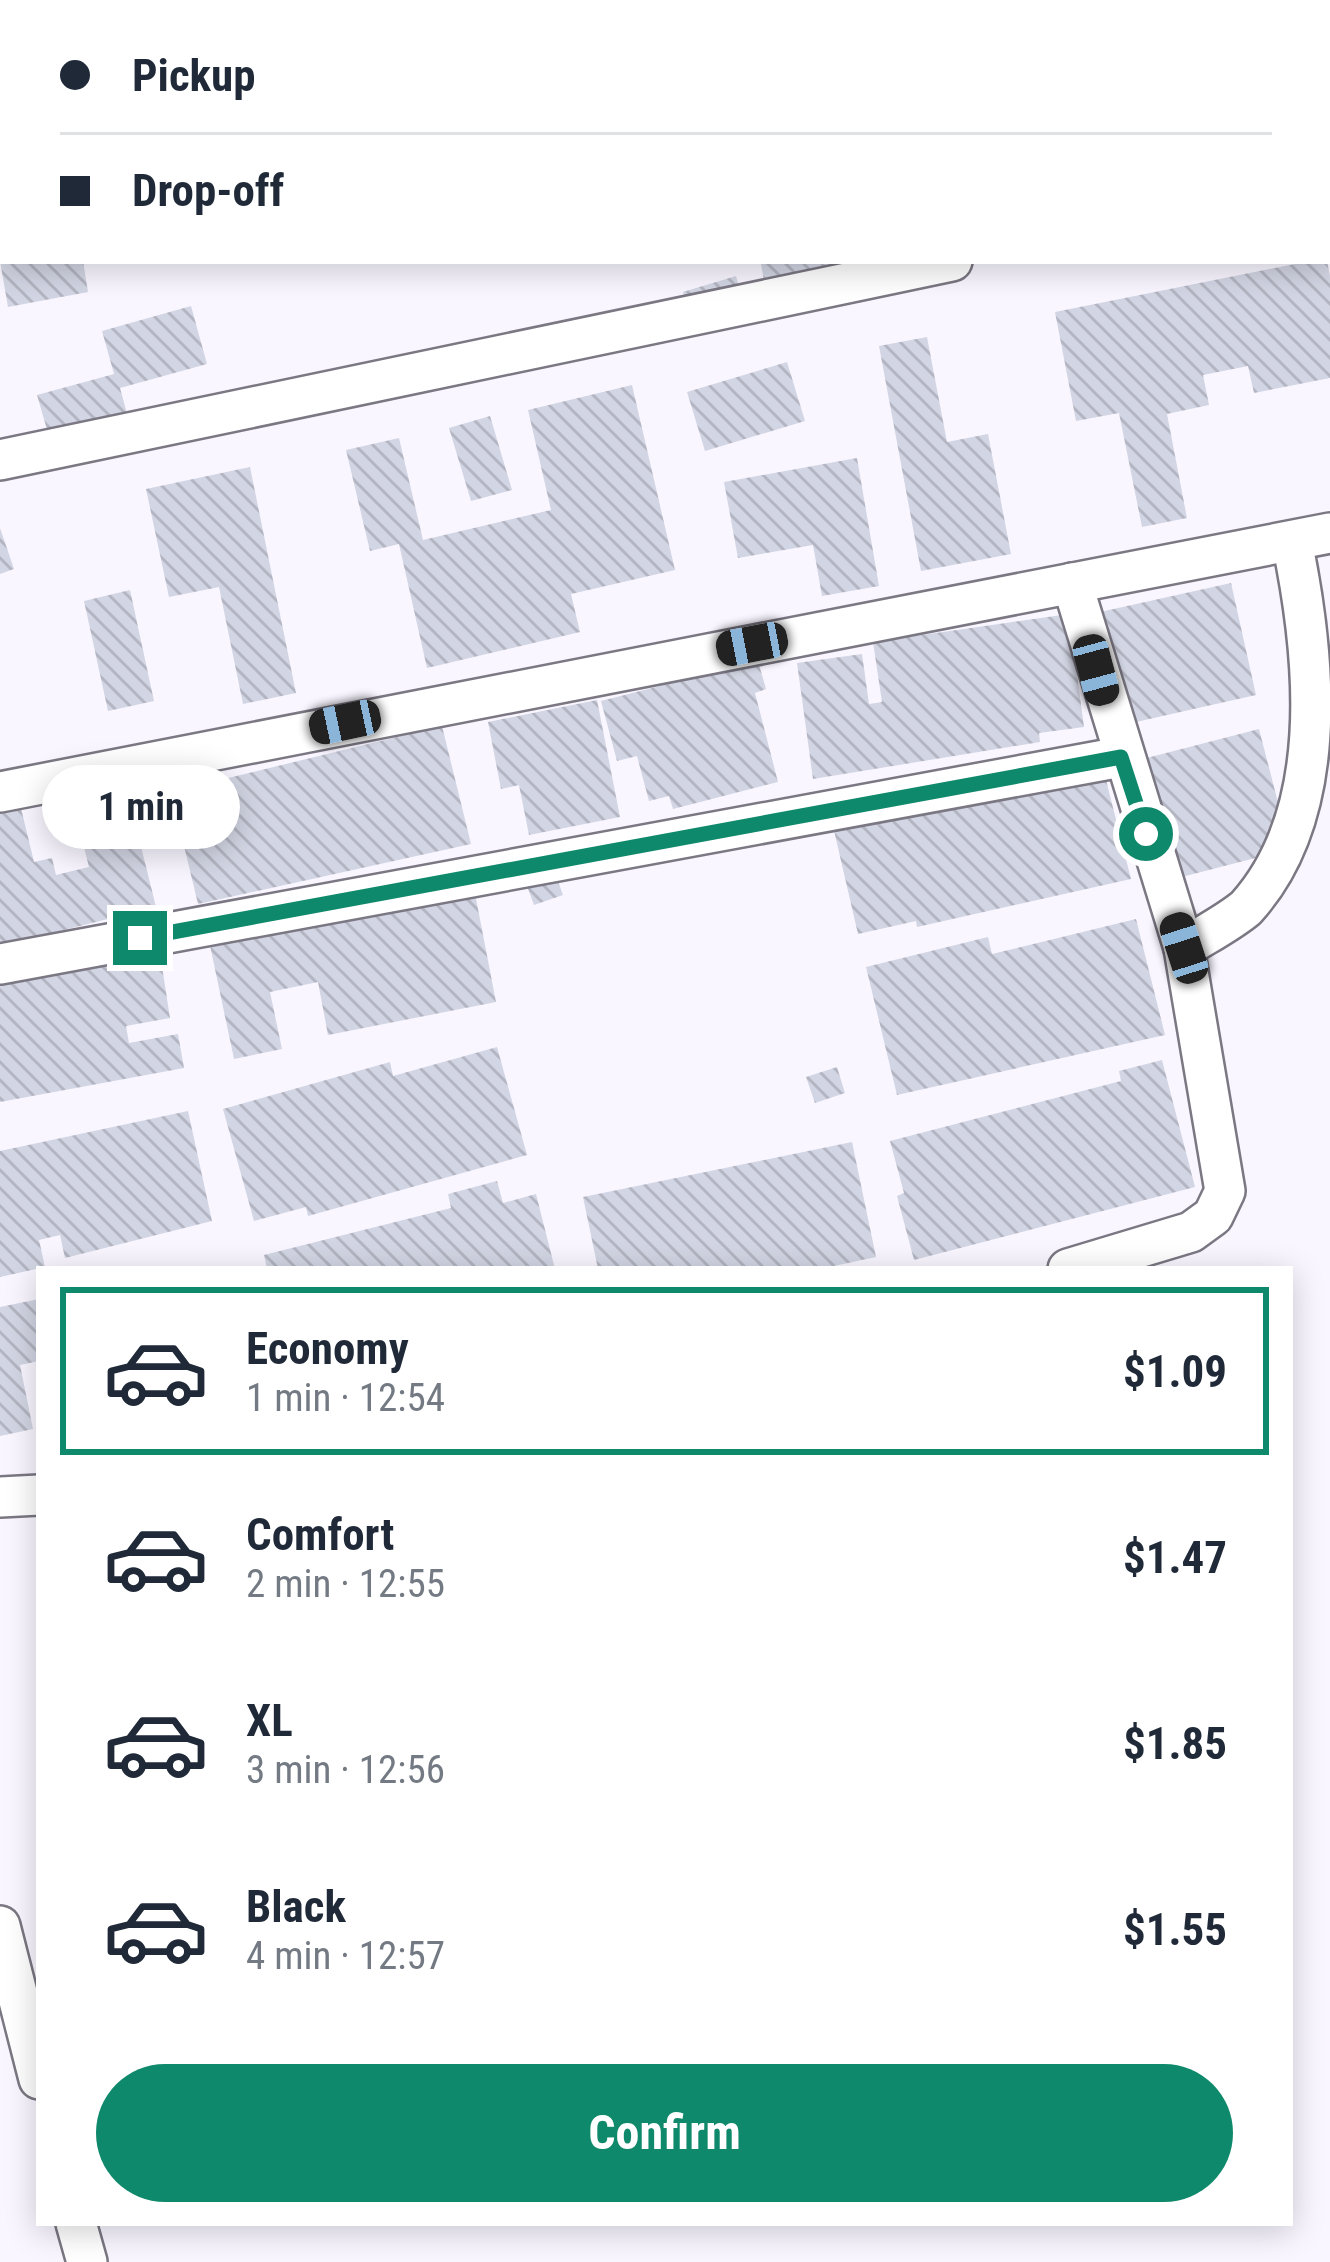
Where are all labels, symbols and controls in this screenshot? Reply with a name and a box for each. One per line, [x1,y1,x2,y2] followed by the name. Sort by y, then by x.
[132,49,256,102] text: Pickup
[132,164,284,217] text: Drop-off
[713,619,791,669] car
[1069,631,1123,709] car
[306,697,384,747] car
[41,764,239,848] callout: 1 min
[98,784,184,830] text: 1 min
[1119,807,1173,861] route start
[1156,908,1212,988] car
[113,911,167,965] route end
[102,1317,210,1425] icon: car
[246,1322,409,1375] text: Economy
[1123,1345,1227,1398] text: $1.09
[246,1375,445,1421] text: 1 min · 12:54
[102,1503,210,1611] icon: car
[246,1508,394,1561] text: Comfort
[1123,1531,1227,1584] text: $1.47
[246,1561,445,1607] text: 2 min · 12:55
[102,1689,210,1797] icon: car
[246,1694,293,1747] text: XL
[1123,1717,1227,1770] text: $1.85
[246,1747,445,1793] text: 3 min · 12:56
[102,1875,210,1983] icon: car
[246,1880,346,1933] text: Black
[1123,1903,1227,1956] text: $1.55
[246,1933,445,1979] text: 4 min · 12:57
[96,2064,1233,2202] button: Confirm

